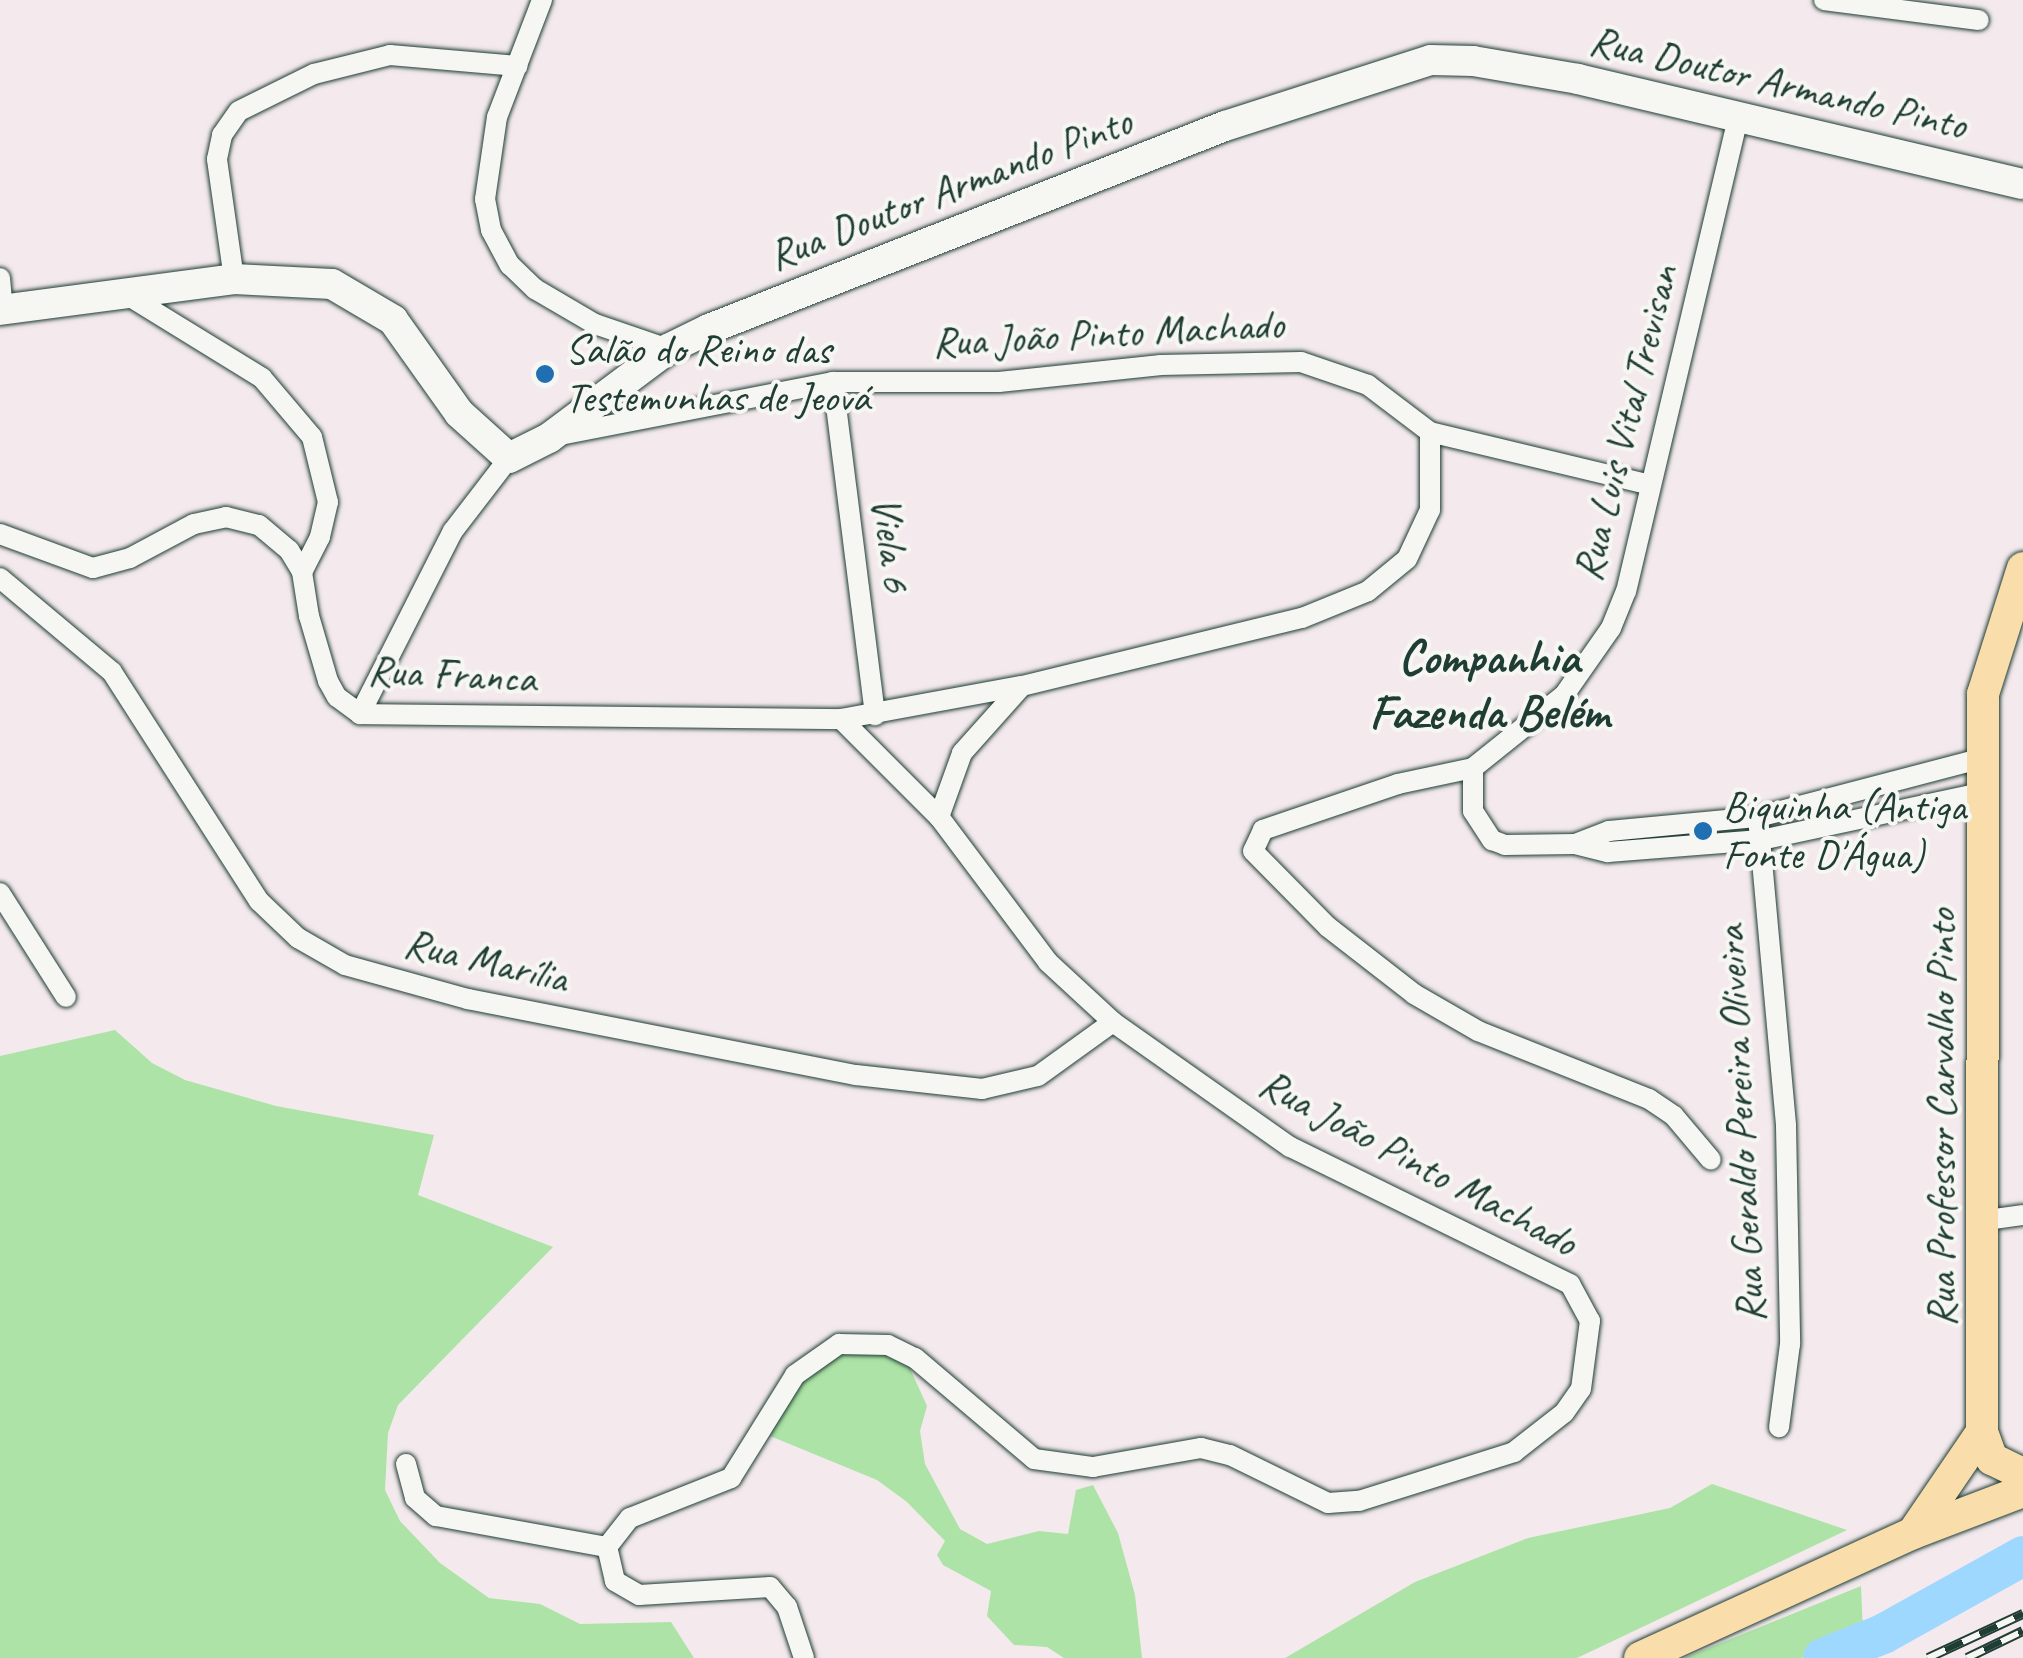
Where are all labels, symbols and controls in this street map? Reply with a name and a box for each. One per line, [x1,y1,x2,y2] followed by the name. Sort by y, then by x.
[1583,15,1973,151] street label: Rua Doutor Armando Pinto
[760,96,1140,282] street label: Rua Doutor Armando Pinto
[1563,261,1689,585] street label: Rua Luis Vital Trevisan
[932,300,1284,368] street label: Rua João Pinto Machado
[565,325,869,424] place label: Salão do Reino das Testemunhas de Jeová
[534,363,556,385] marker: Salão do Reino das Testemunhas de Jeová
[860,494,922,594] street label: Viela 6
[1369,628,1609,741] district label: Companhia Fazenda Belém
[367,645,537,705] street label: Rua Franca
[1723,782,1966,880] place label: Biquinha (Antiga Fonte D'Água)
[1692,820,1714,842] marker: Biquinha (Antiga Fonte D'Água)
[1917,909,1967,1327] street label: Rua Professor Carvalho Pinto
[399,918,573,1004] street label: Rua Marília
[1705,925,1777,1323] street label: Rua Geraldo Pereira Oliveira
[1251,1058,1585,1268] street label: Rua João Pinto Machado

